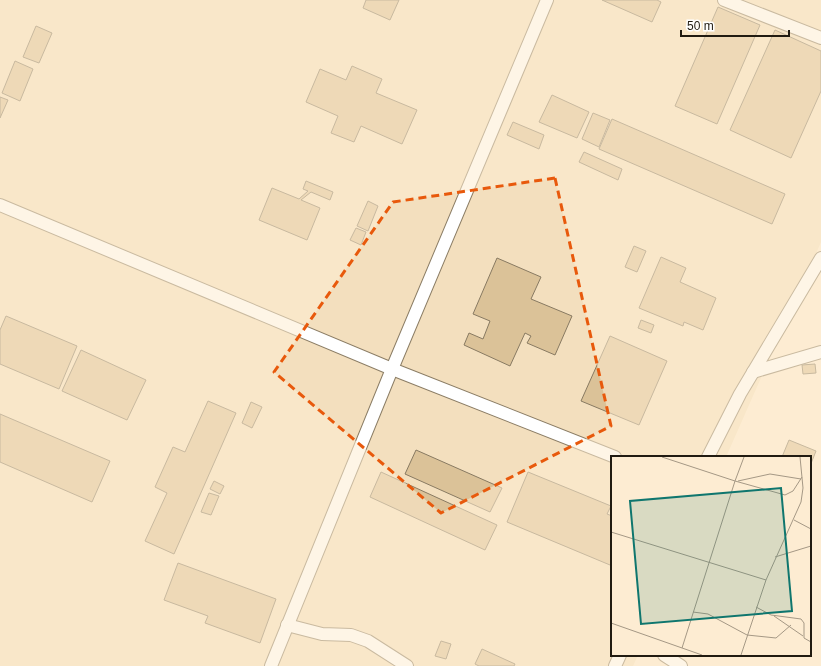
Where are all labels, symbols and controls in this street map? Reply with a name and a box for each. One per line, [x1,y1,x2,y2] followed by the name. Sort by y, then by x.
[681,12,789,38] scale bar
[687,19,714,33] text: 50 m
[611,456,811,656] inset map

